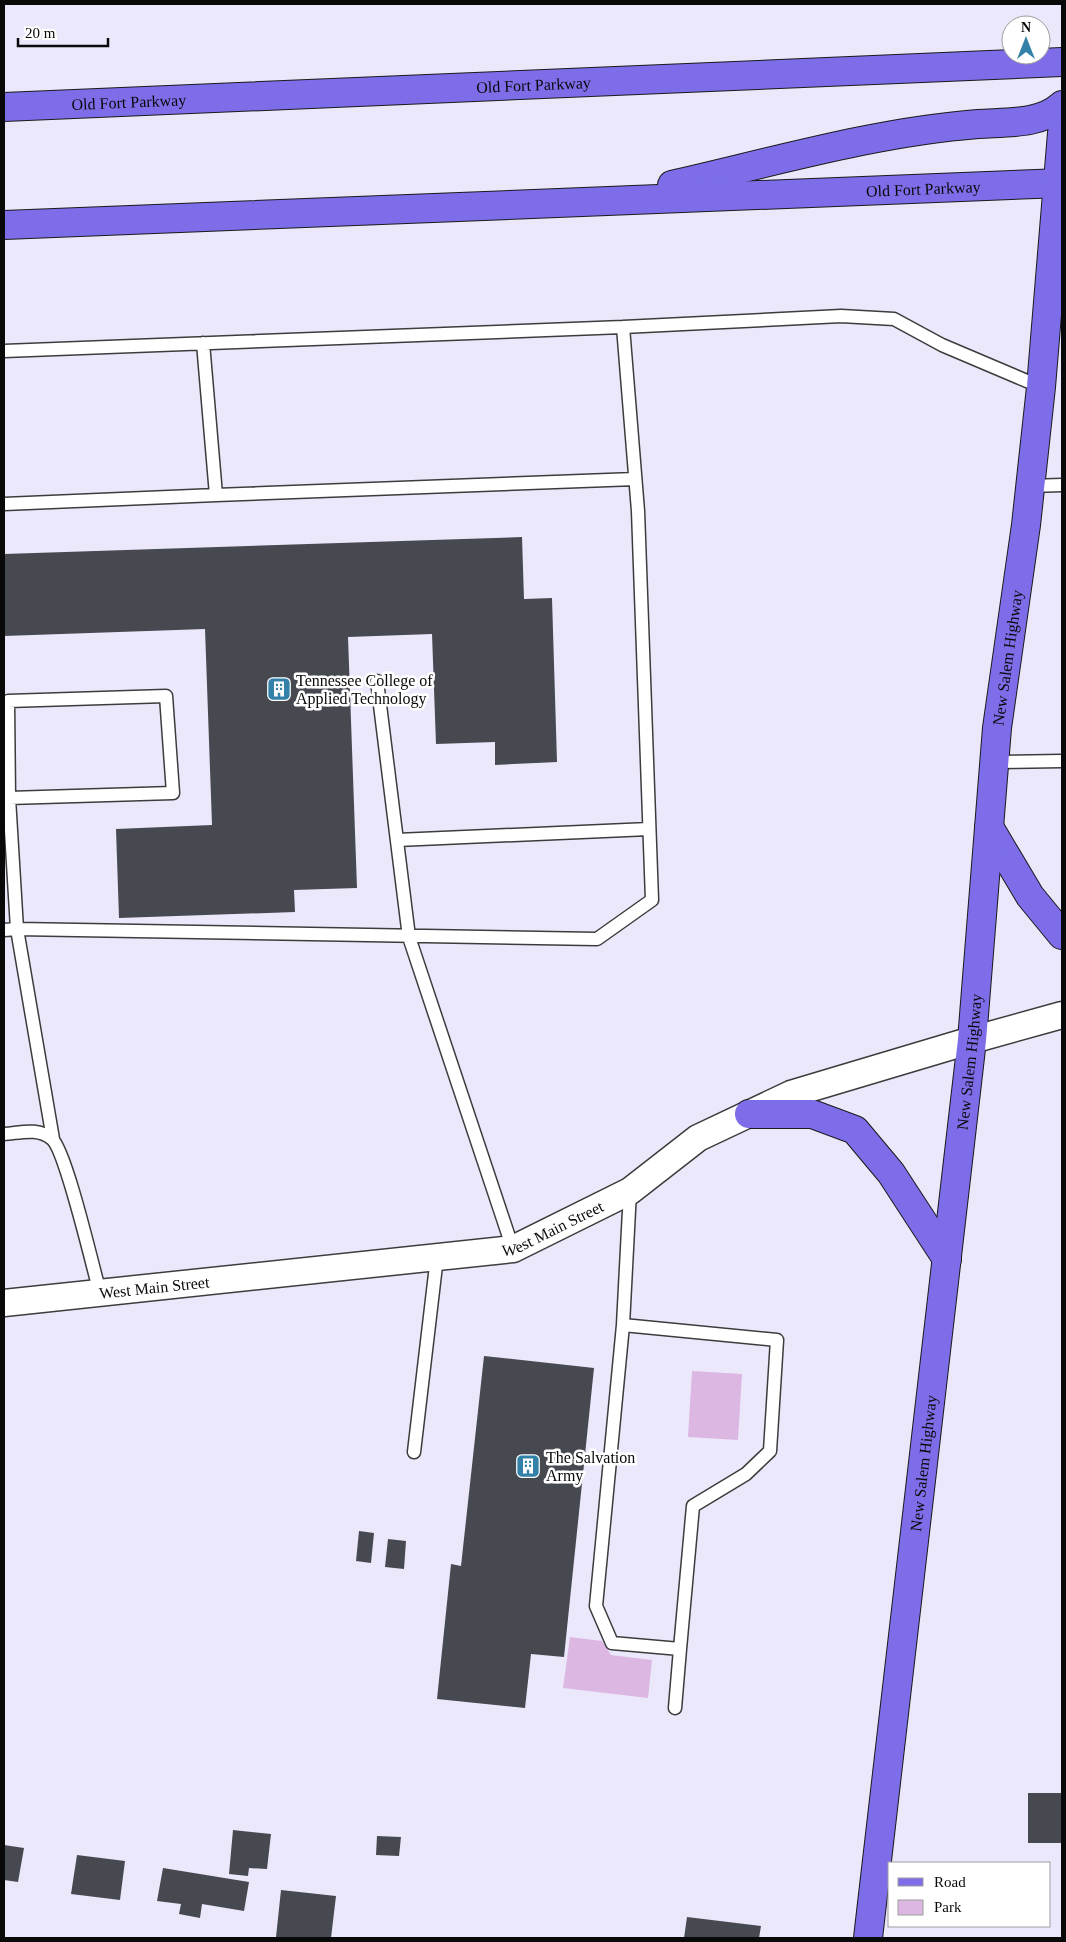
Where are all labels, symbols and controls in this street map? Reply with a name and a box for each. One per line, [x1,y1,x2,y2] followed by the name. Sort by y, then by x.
[18,15,108,47] scale bar
[1001,15,1051,65] north arrow
[1021,20,1031,35] text: N
[25,25,56,41] text: 20 m
[476,74,591,96] street label: Old Fort Parkway
[71,91,187,113] street label: Old Fort Parkway
[866,178,981,200] street label: Old Fort Parkway
[989,589,1027,727] street label: New Salem Highway
[296,672,433,708] place label: Tennessee College of Applied Technology
[266,676,292,702] building icon: Tennessee College of Applied Technology
[954,993,986,1131] street label: New Salem Highway
[501,1197,607,1259] street label: West Main Street
[98,1273,211,1302] street label: West Main Street
[907,1394,941,1532] street label: New Salem Highway
[546,1449,635,1485] place label: The Salvation Army
[515,1453,541,1479] building icon: The Salvation Army
[888,1862,1051,1927] legend
[934,1874,966,1890] text: Road
[934,1899,962,1915] text: Park

